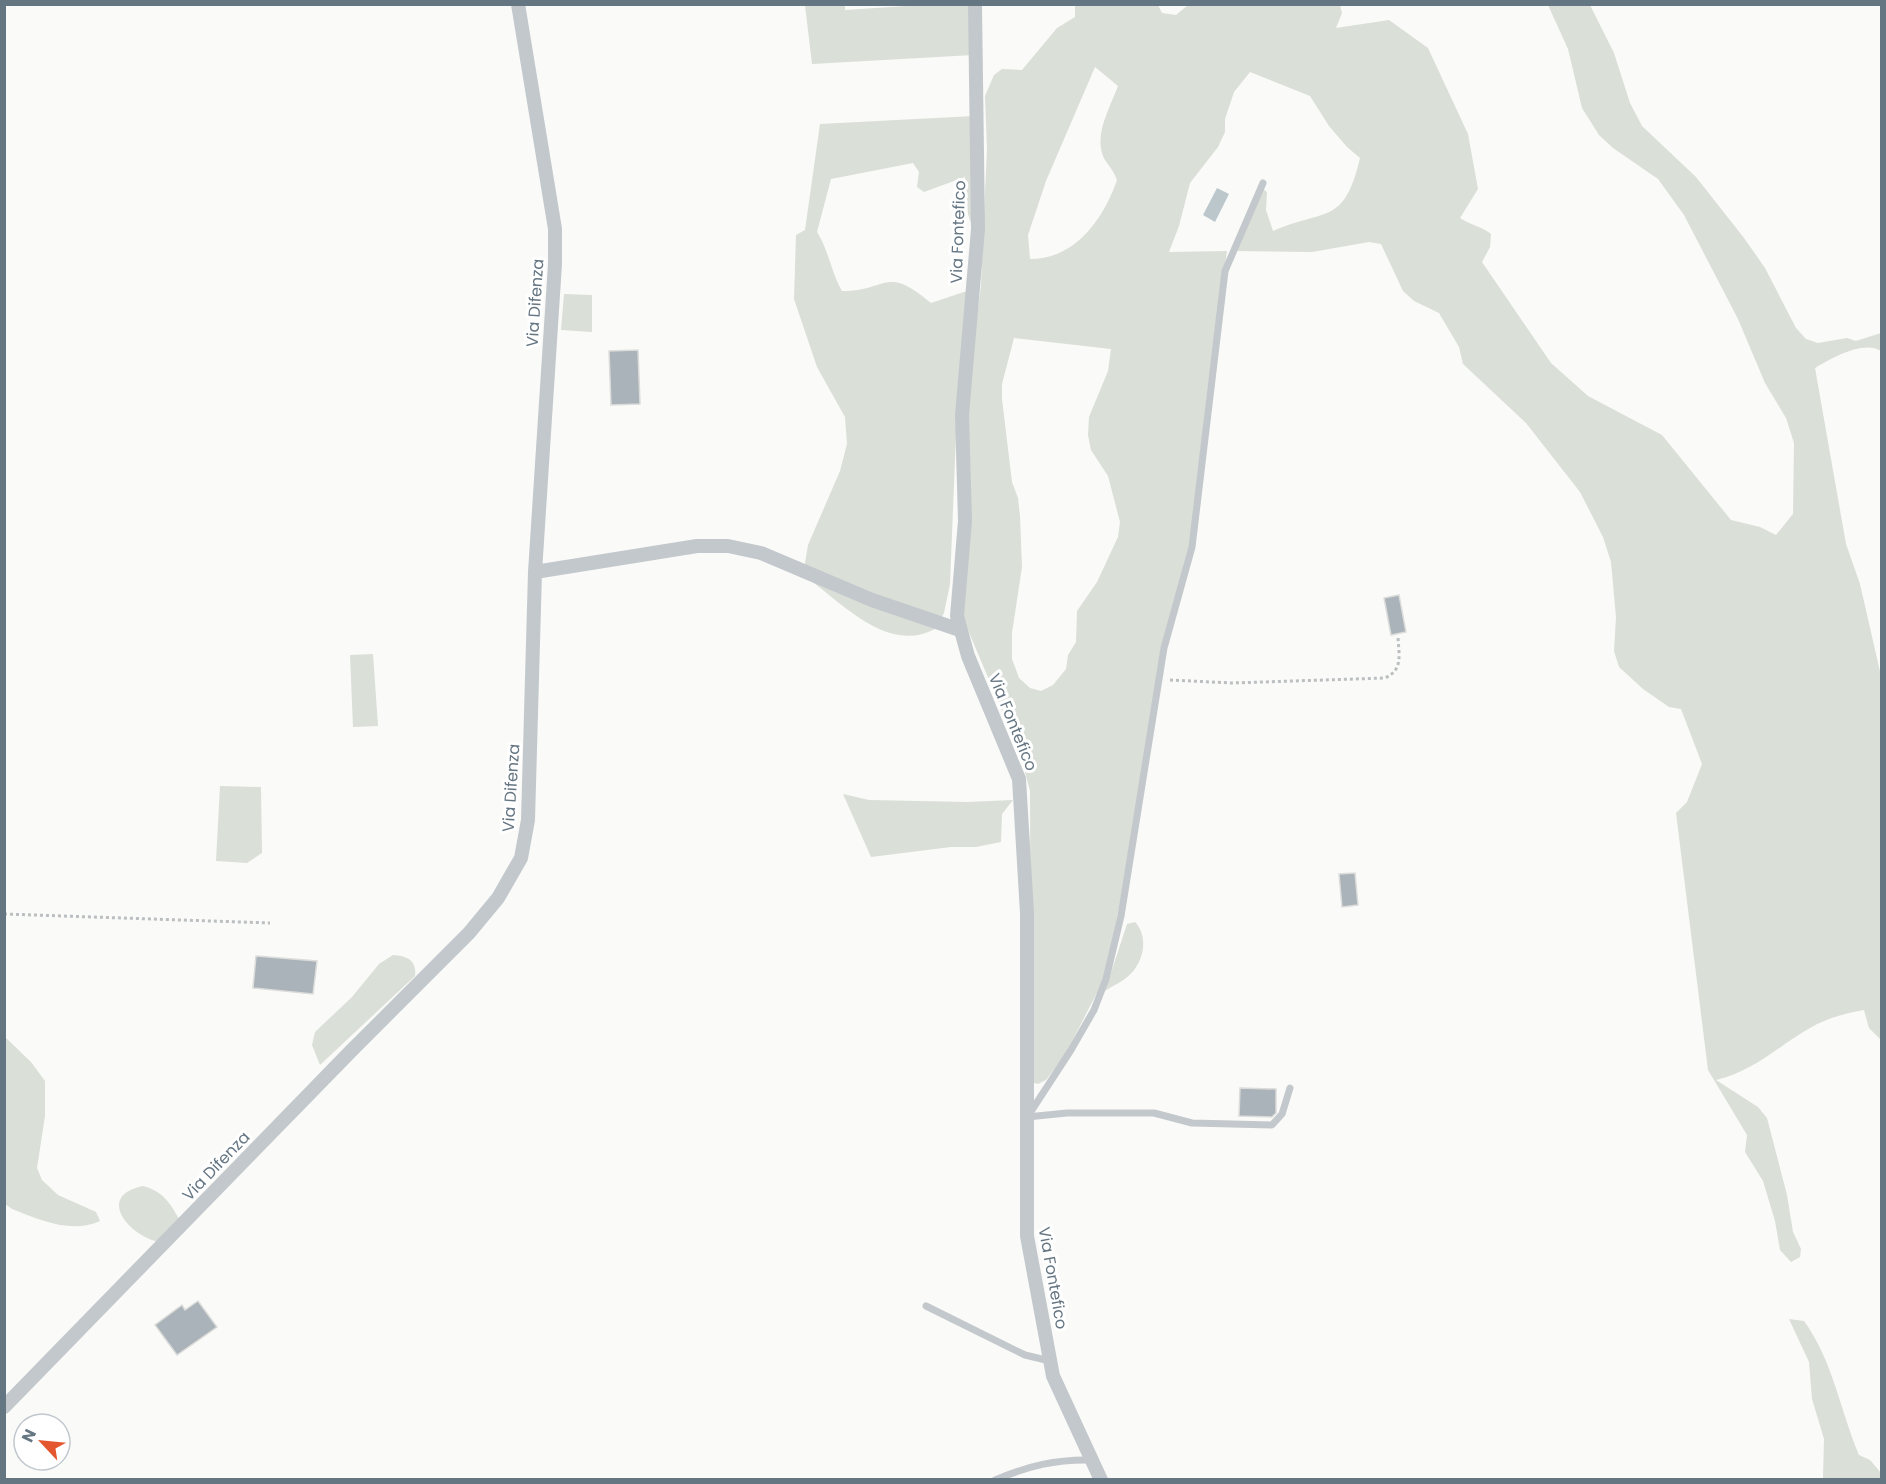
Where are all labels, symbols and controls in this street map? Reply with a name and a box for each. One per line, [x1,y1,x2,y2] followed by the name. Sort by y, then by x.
[945,180,971,284] street label: Via Fontefico
[520,258,550,348] street label: Via Difenza
[983,670,1043,774] street label: Via Fontefico
[496,743,526,833] street label: Via Difenza
[177,1126,255,1206] street label: Via Difenza
[1033,1225,1073,1331] street label: Via Fontefico
[12,1412,72,1472] north arrow
[16,1425,42,1446] text: N

